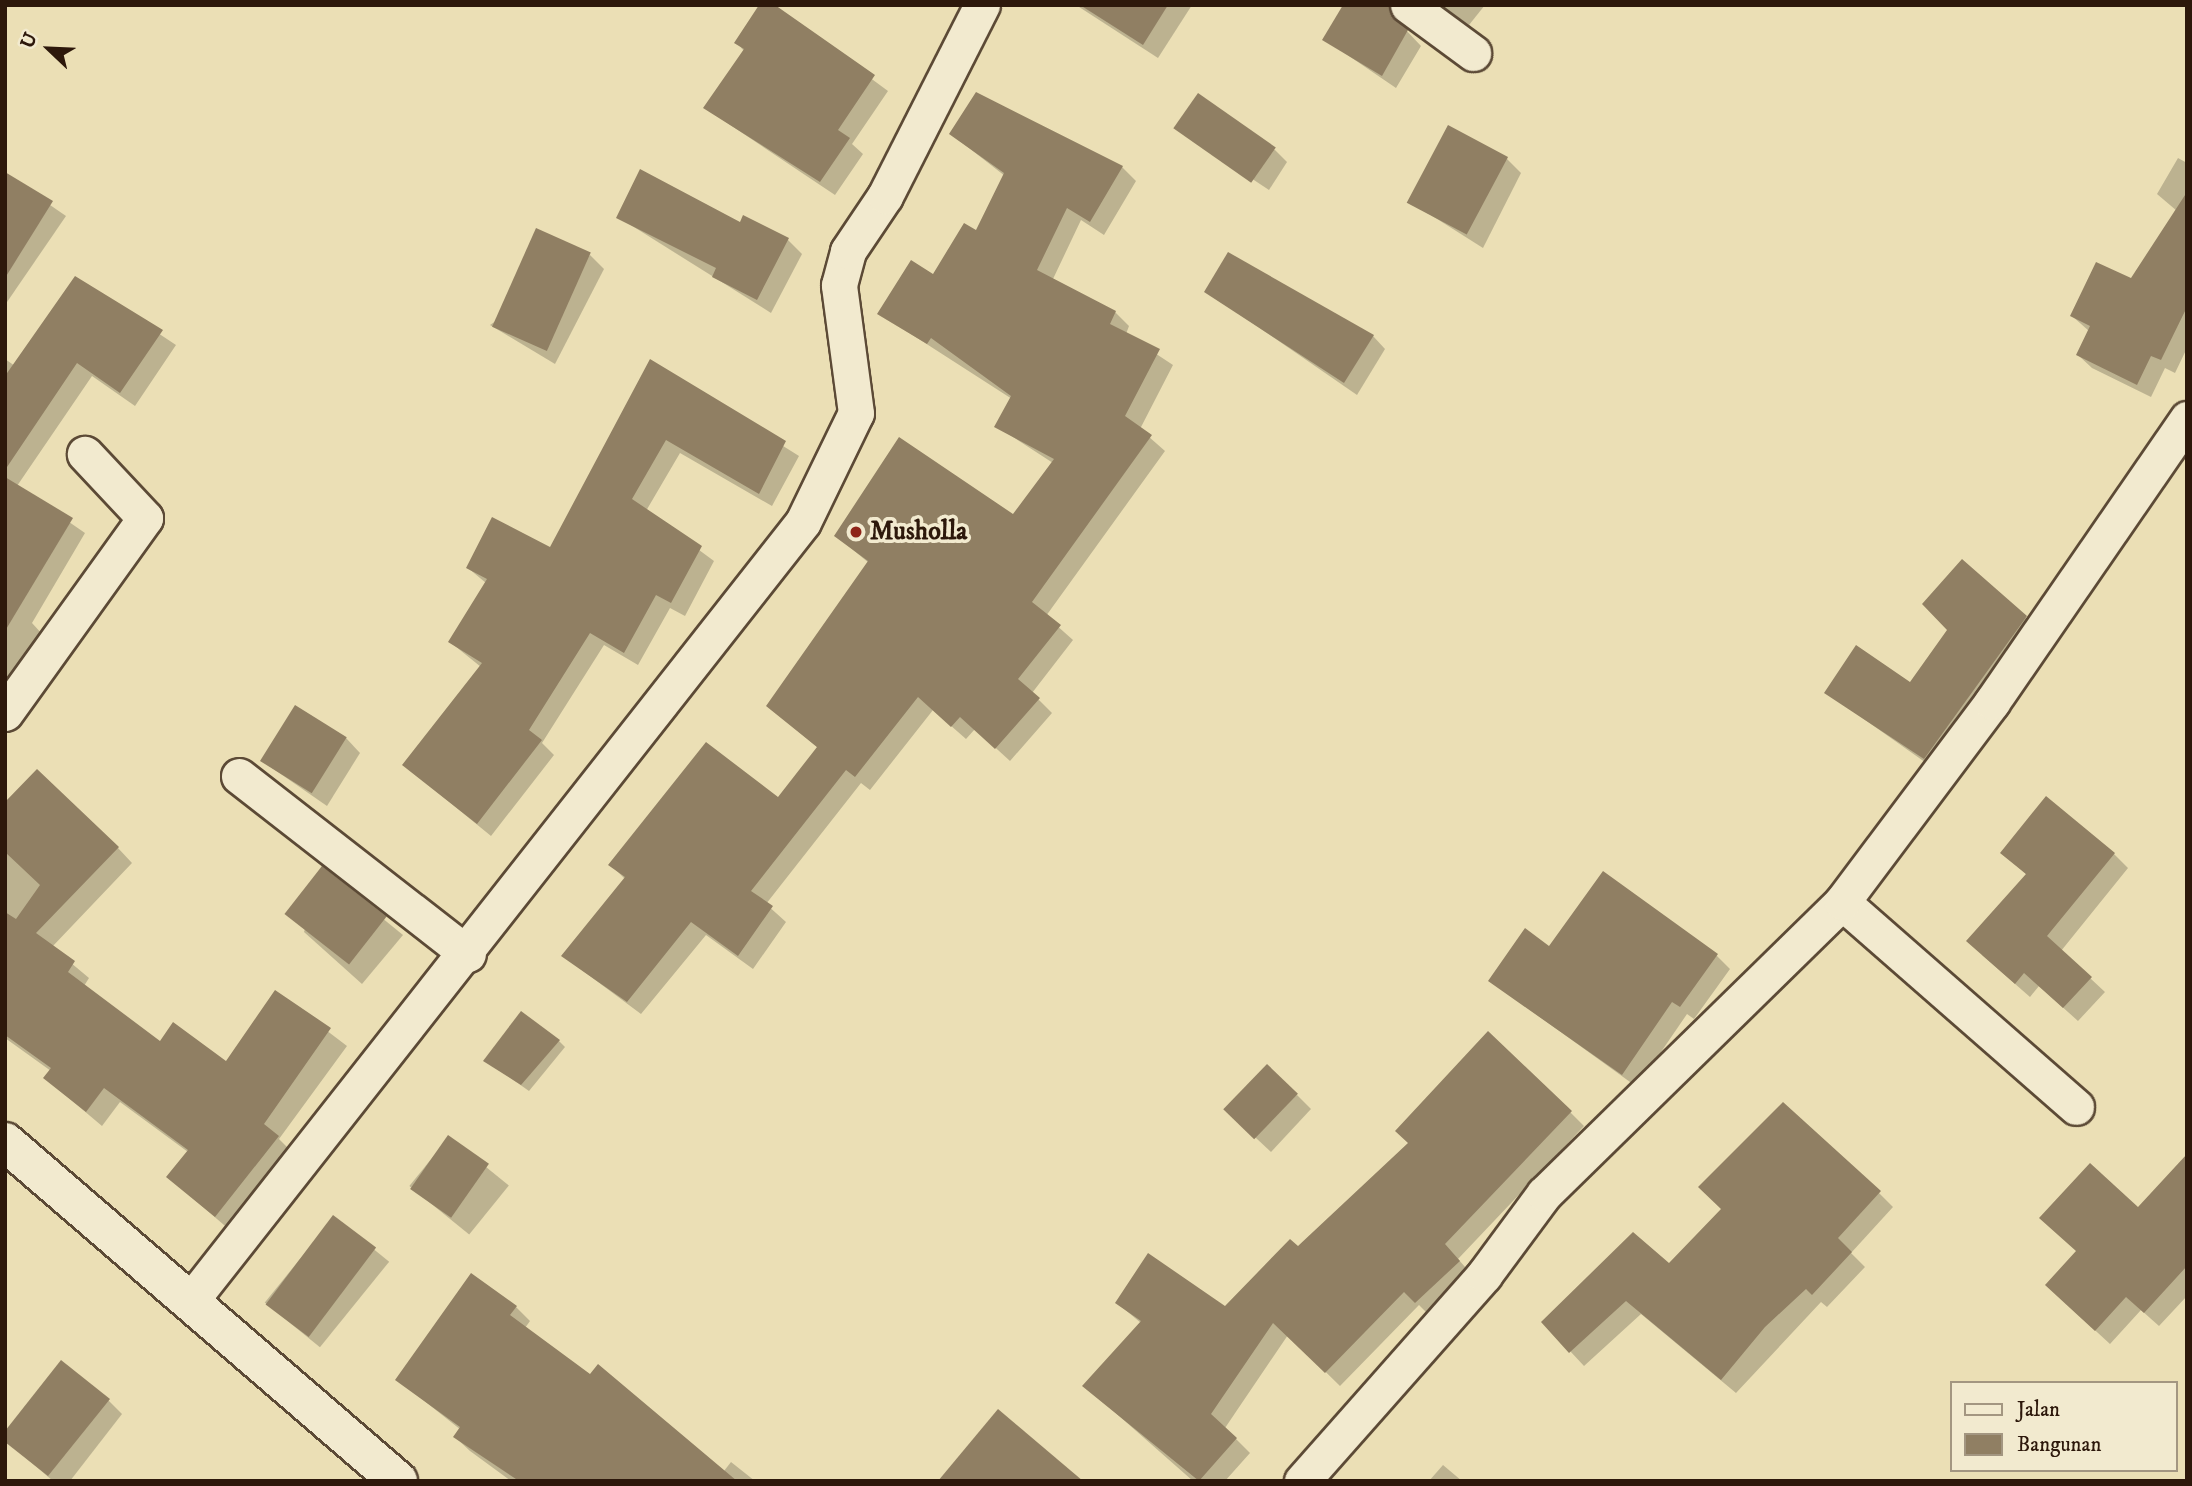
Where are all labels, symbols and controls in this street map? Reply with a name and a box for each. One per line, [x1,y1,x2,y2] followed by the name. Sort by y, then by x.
[14,14,84,84] north arrow
[16,29,43,52] text: U
[870,516,967,548] place label: Musholla
[848,524,864,540] marker: Musholla
[1951,1381,2178,1472] legend
[2017,1397,2060,1423] text: Jalan
[2017,1432,2101,1458] text: Bangunan

